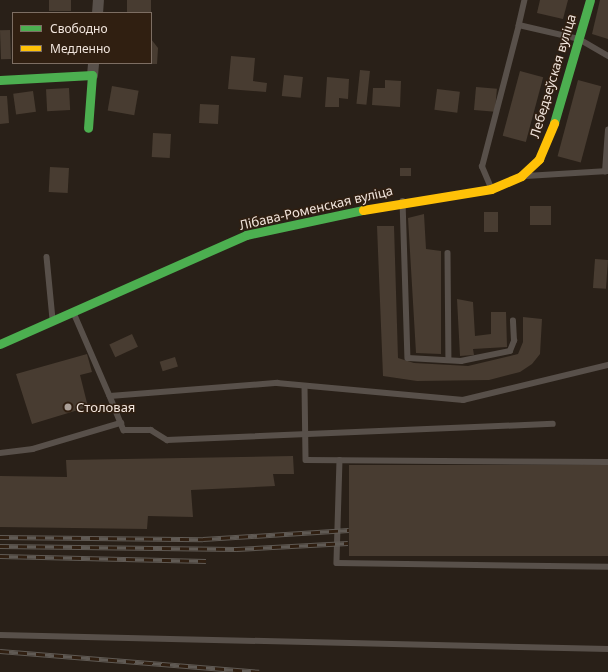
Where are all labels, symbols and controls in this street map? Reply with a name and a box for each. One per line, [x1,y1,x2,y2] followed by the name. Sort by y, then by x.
[12,12,152,64] legend
[527,12,579,140] street label: Лебедзеўская вуліца
[50,20,108,37] text: Свободно
[50,40,110,57] text: Медленно
[238,183,394,233] street label: Лібава-Роменская вуліца
[76,399,135,415] place label: Столовая
[63,402,73,412] marker: Столовая

